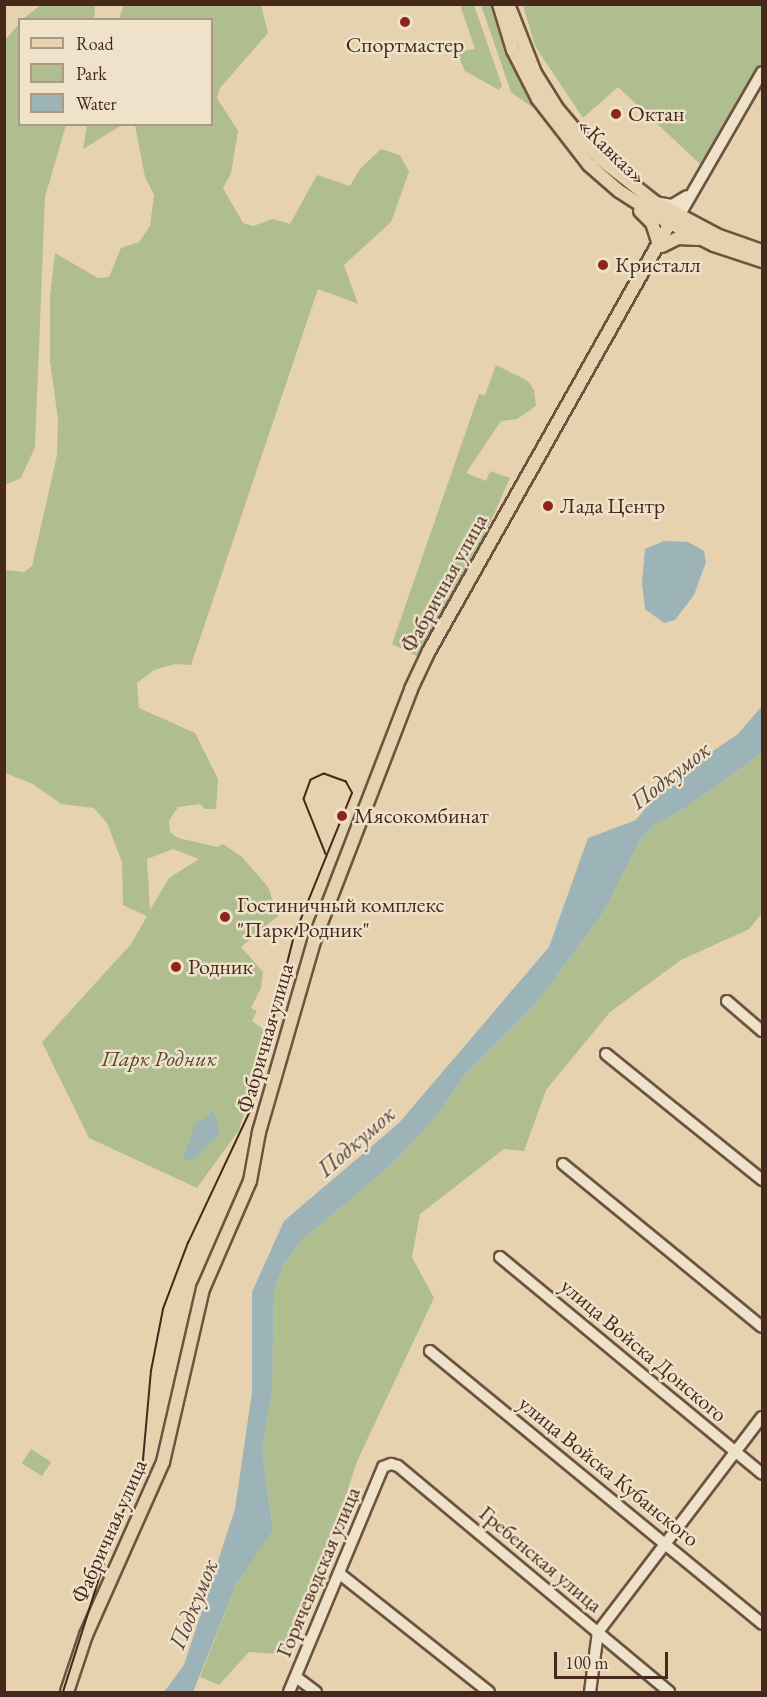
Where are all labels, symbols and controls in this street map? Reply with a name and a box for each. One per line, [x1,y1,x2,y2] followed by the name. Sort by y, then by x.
[398,15,412,29] marker: Спортмастер
[18,18,213,126] legend
[76,32,114,55] text: Road
[346,32,464,58] place label: Спортмастер
[76,62,107,85] text: Park
[76,92,117,115] text: Water
[628,101,685,127] place label: Октан
[609,107,623,121] marker: Октан
[572,112,652,190] street label: «Кавказ»
[615,252,700,278] place label: Кристалл
[596,258,610,272] marker: Кристалл
[560,493,665,519] place label: Лада Центр
[541,499,555,513] marker: Лада Центр
[395,509,493,657] street label: Фабричная улица
[624,735,716,815] water label: Подкумок
[354,803,489,829] place label: Мясокомбинат
[335,809,349,823] marker: Мясокомбинат
[237,891,444,942] place label: Гостиничный комплекс "Парк Родник"
[218,910,232,924] marker: Гостиничный комплекс "Парк Родник"
[188,954,253,980] place label: Родник
[169,960,183,974] marker: Родник
[231,960,299,1116] street label: Фабричная улица
[101,1046,217,1072] park label: Парк Родник
[311,1099,401,1183] water label: Подкумок
[555,1273,733,1427] street label: улица Войска Донского
[513,1390,705,1552] street label: улица Войска Кубанского
[66,1455,152,1607] street label: Фабричная улица
[270,1483,366,1661] street label: Горячеводская улица
[474,1500,608,1618] street label: Гребенская улица
[162,1555,224,1653] water label: Подкумок
[557,1640,671,1678] scale bar
[565,1651,609,1674] text: 100 m

